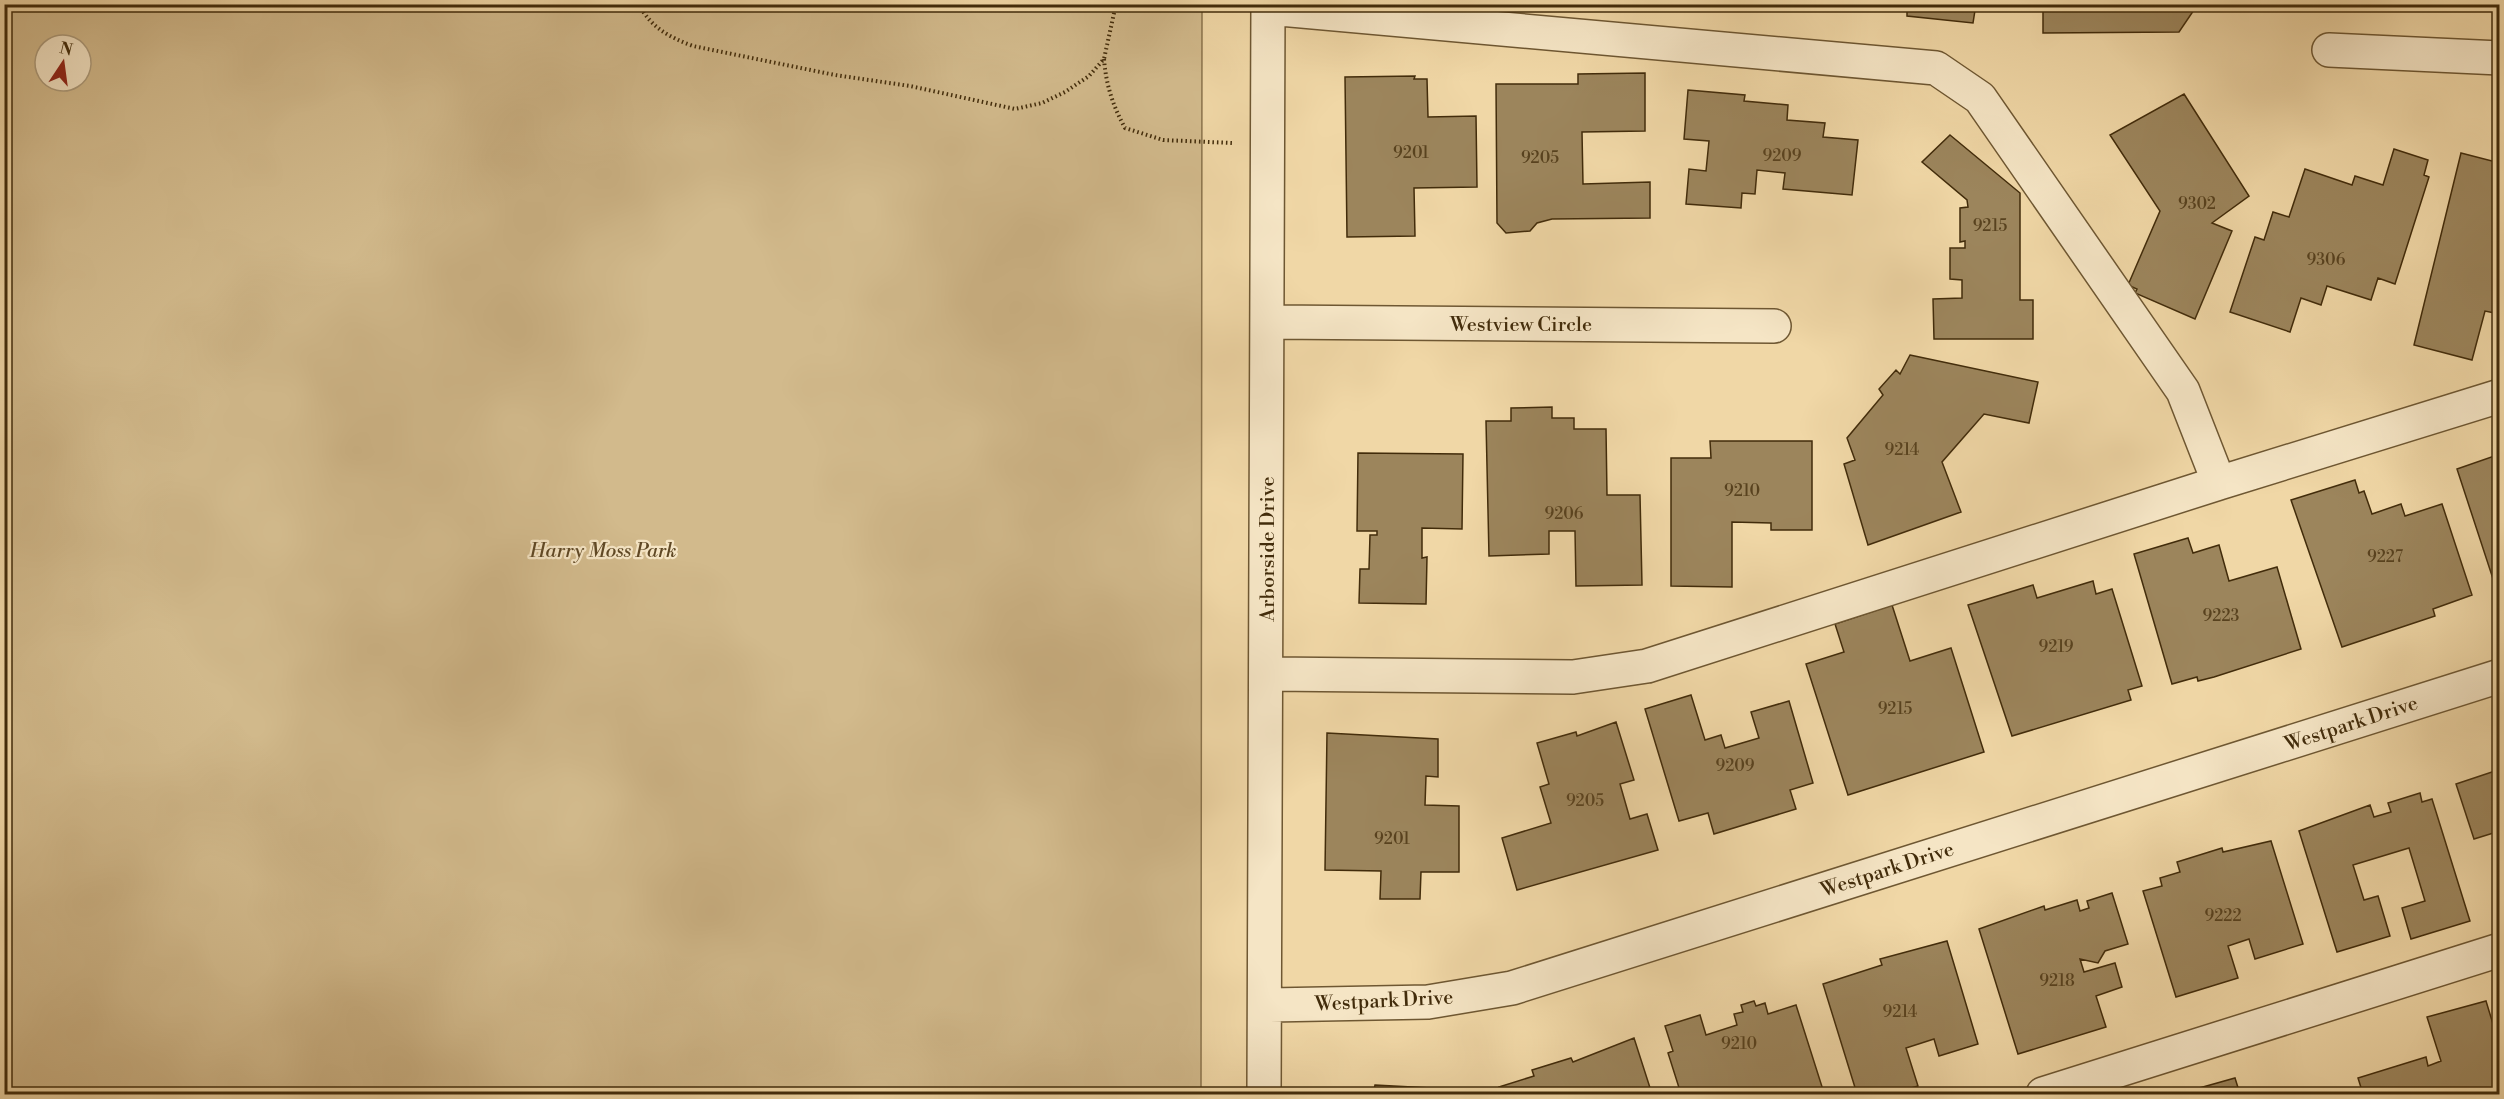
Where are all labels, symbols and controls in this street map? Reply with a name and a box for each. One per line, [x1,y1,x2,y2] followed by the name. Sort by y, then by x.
[33,33,93,93] north arrow
[58,38,75,61] text: N
[1393,143,1429,163] house number: 9201
[1762,146,1802,166] house number: 9209
[1521,148,1559,168] house number: 9205
[2178,194,2216,214] house number: 9302
[1973,216,2008,236] house number: 9215
[2307,250,2346,270] house number: 9306
[1449,313,1592,338] street label: Westview Circle
[1885,440,1920,460] house number: 9214
[1256,476,1281,623] street label: Arborside Drive
[1724,481,1760,501] house number: 9210
[1544,504,1584,524] house number: 9206
[529,539,676,564] park label: Harry Moss Park
[2367,547,2403,567] house number: 9227
[2203,606,2240,626] house number: 9223
[2038,637,2074,657] house number: 9219
[2281,691,2421,758] street label: Westpark Drive
[1878,699,1913,719] house number: 9215
[1715,756,1755,776] house number: 9209
[1566,791,1604,811] house number: 9205
[1374,829,1410,849] house number: 9201
[1817,837,1957,904] street label: Westpark Drive
[2204,906,2242,926] house number: 9222
[2039,971,2075,991] house number: 9218
[1313,985,1454,1018] street label: Westpark Drive
[1883,1002,1918,1022] house number: 9214
[1721,1034,1757,1054] house number: 9210

